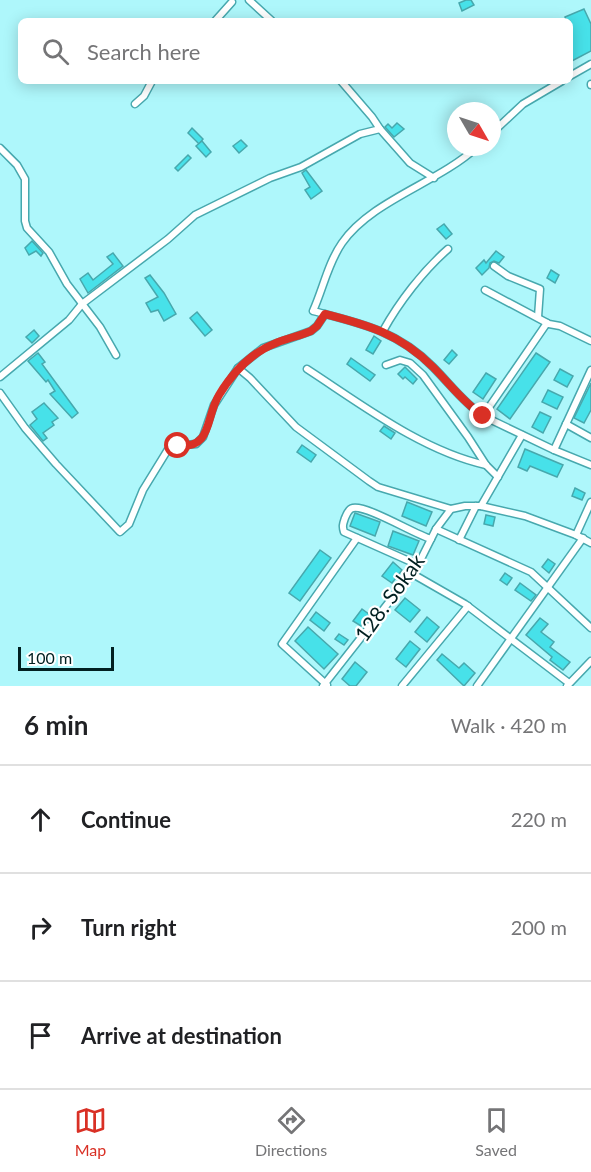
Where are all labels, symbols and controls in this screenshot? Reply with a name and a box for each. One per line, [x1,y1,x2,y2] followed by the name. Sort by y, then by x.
[18,18,573,84] search box
[39,35,72,68] icon: search
[87,38,200,65] text: Search here
[447,102,501,156] north arrow
[469,402,495,428] route end
[164,432,190,458] route start
[349,548,429,646] street label: 128. Sokak
[18,644,114,672] scale bar
[27,648,72,667] text: 100 m
[24,709,88,741] text: 6 min
[451,713,567,737] text: Walk · 420 m
[24,803,57,836] icon: ahead
[81,806,171,833] text: Continue
[511,807,567,831] text: 220 m
[24,911,57,944] icon: right
[81,914,176,941] text: Turn right
[511,915,567,939] text: 200 m
[24,1019,57,1052] icon: arrive
[81,1022,282,1049] text: Arrive at destination
[74,1104,107,1159] tab: Map
[255,1104,327,1159] tab: Directions
[475,1104,517,1159] tab: Saved

